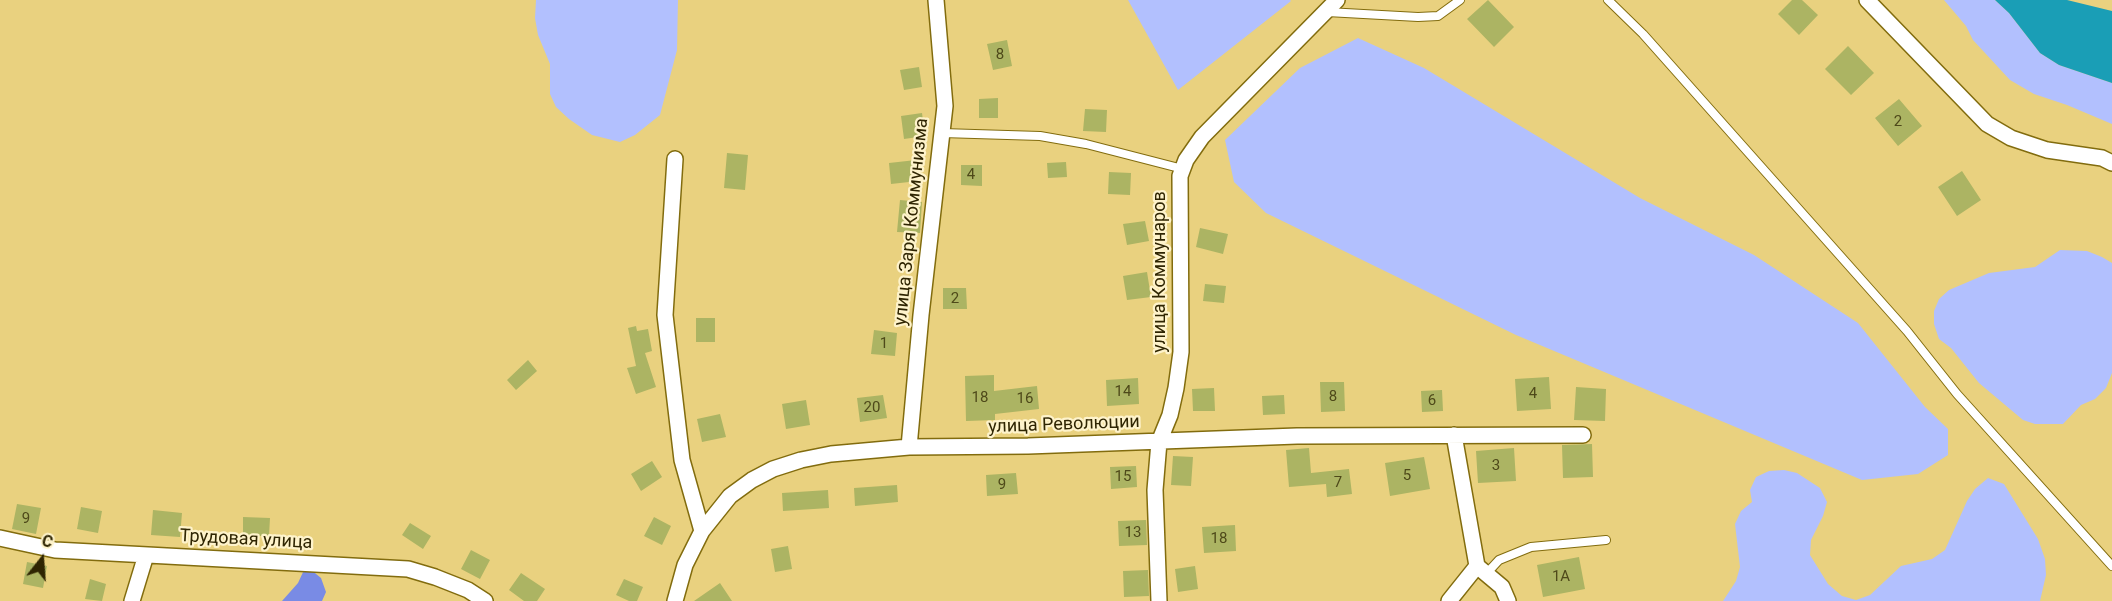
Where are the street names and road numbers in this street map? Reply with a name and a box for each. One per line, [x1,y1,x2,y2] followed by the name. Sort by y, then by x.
[890,117,934,327] street label: улица Заря Коммунизма
[1149,191,1171,353] street label: улица Коммунаров
[988,412,1140,438] street label: улица Революции
[179,526,313,554] street label: Трудовая улица

